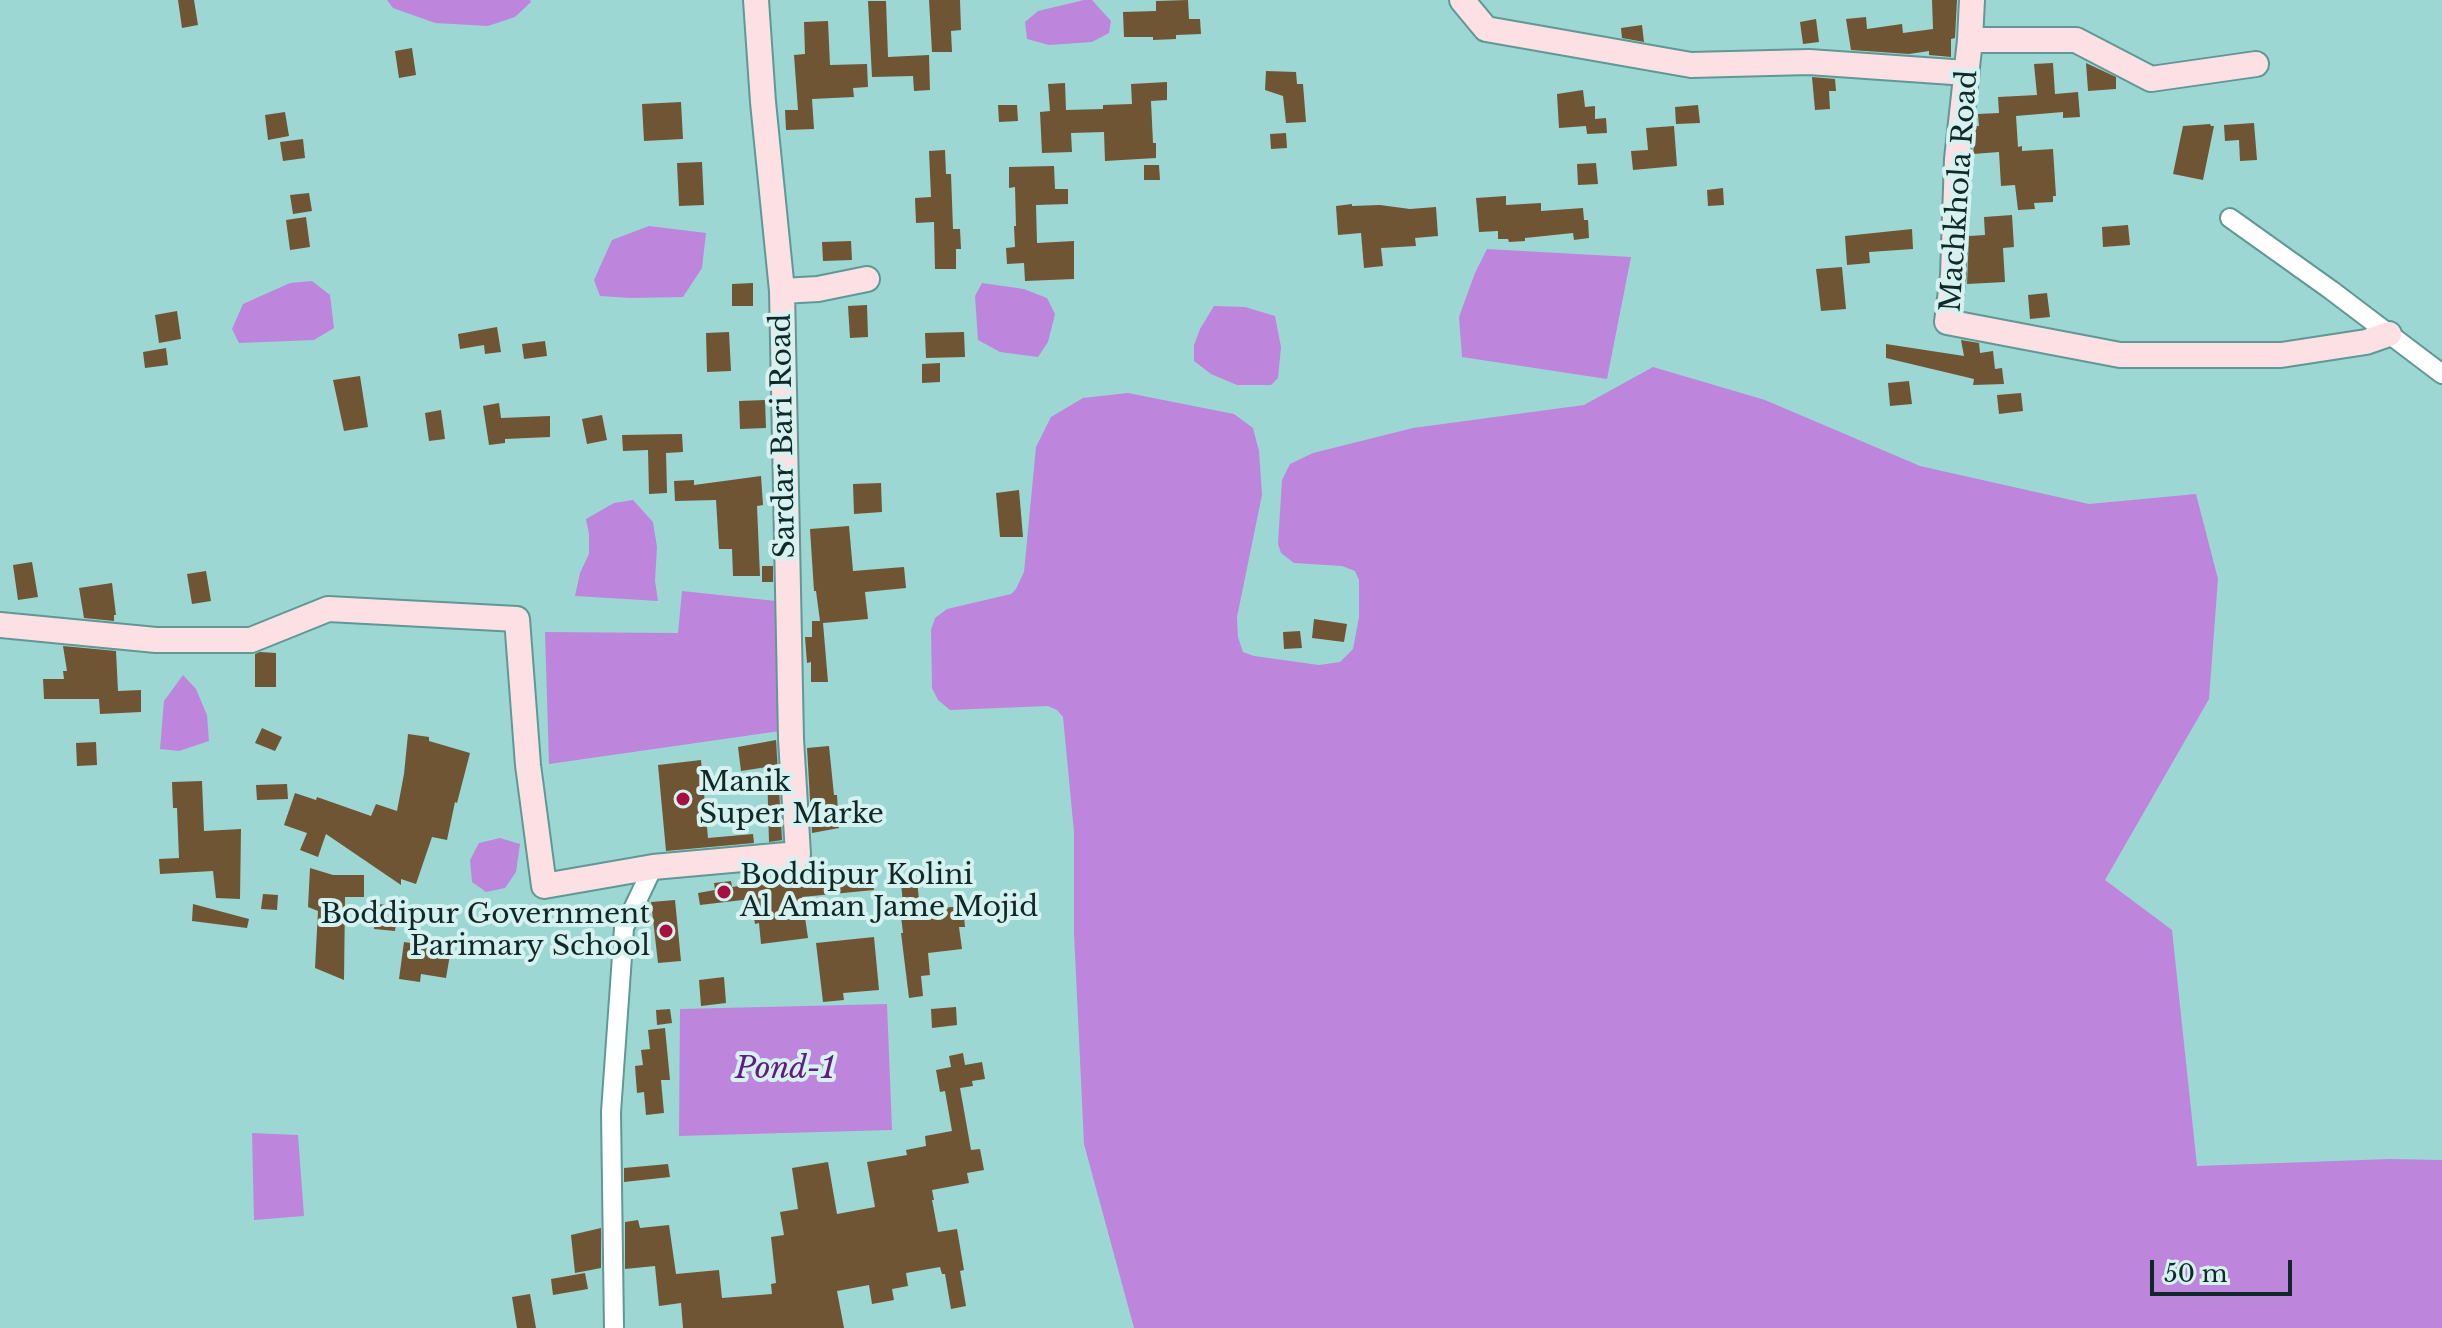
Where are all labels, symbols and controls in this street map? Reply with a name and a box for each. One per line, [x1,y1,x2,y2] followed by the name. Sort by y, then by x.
[1935,69,1985,313] street label: Machkhola Road
[765,313,803,559] street label: Sardar Bari Road
[699,766,884,832] place label: Manik Super Marke
[674,790,692,808] marker: Manik Super Marke
[740,859,1038,925] place label: Boddipur Kolini Al Aman Jame Mojid
[715,883,733,901] marker: Boddipur Kolini Al Aman Jame Mojid
[320,898,650,964] place label: Boddipur Government Parimary School
[657,922,675,940] marker: Boddipur Government Parimary School
[735,1052,835,1088] water label: Pond-1
[2154,1244,2296,1294] scale bar
[2164,1259,2227,1288] text: 50 m

